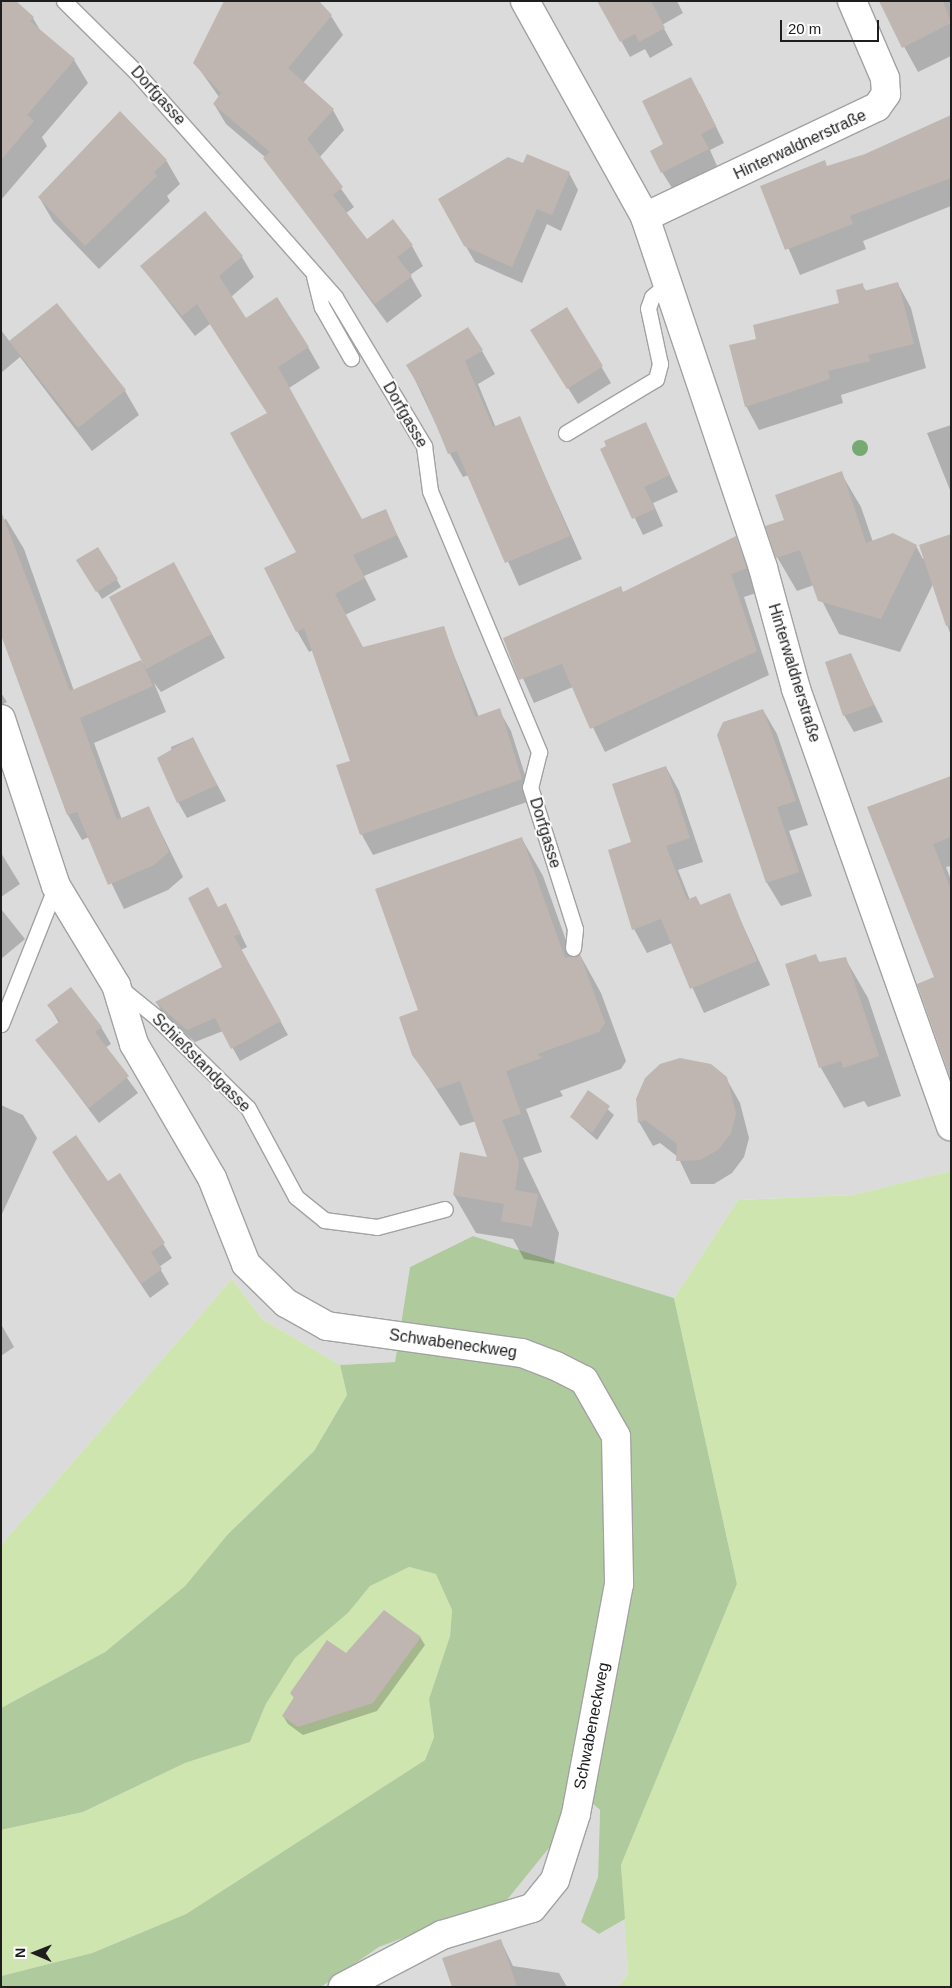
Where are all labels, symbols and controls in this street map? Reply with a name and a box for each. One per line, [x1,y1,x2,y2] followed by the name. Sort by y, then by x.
[782,10,881,42] scale bar
[788,20,821,37] text: 20 m
[126,62,190,130] street label: Dorfgasse
[731,106,869,184] street label: Hinterwaldnerstraße
[378,379,432,451] street label: Dorfgasse
[764,601,824,745] street label: Hinterwaldnerstraße
[525,795,565,871] street label: Dorfgasse
[148,1010,254,1116] street label: Schießstandgasse
[388,1326,518,1362] street label: Schwabeneckweg
[570,1661,614,1791] street label: Schwabeneckweg
[10,1928,60,1978] north arrow
[12,1948,28,1958] text: N

